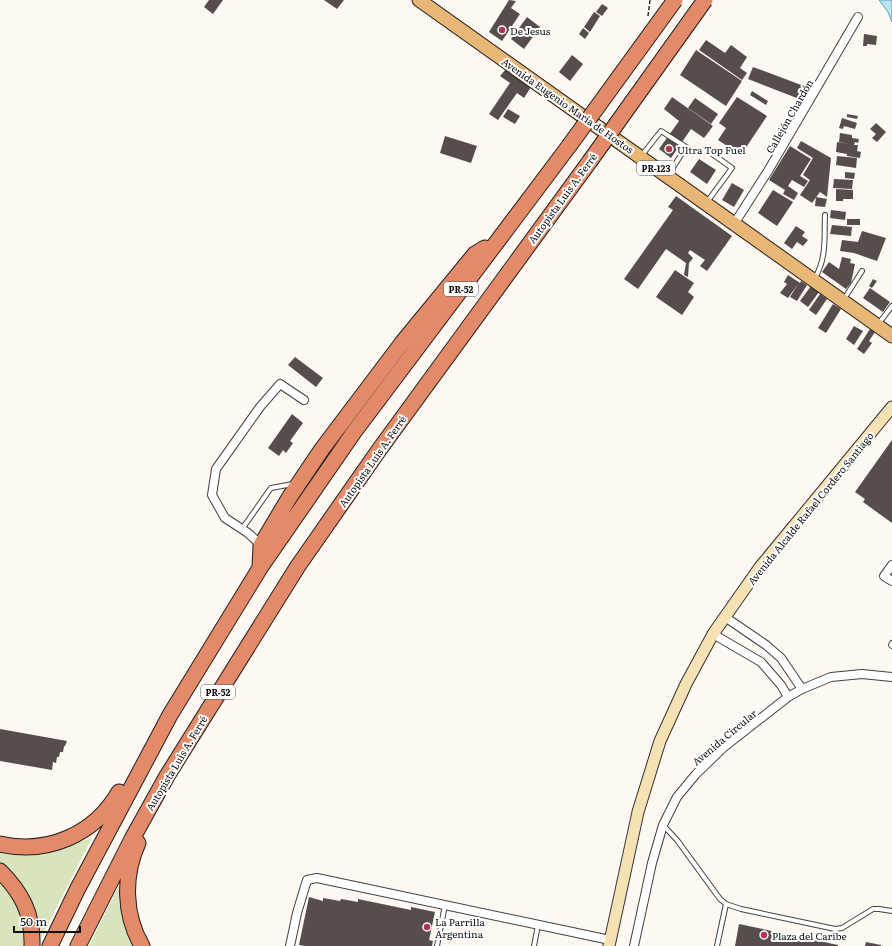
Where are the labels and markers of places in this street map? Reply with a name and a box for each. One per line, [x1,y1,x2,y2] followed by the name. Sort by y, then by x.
[510,23,551,38] place label: De Jesus
[497,25,507,35] marker: De Jesus
[677,142,746,157] place label: Ultra Top Fuel
[664,144,674,154] marker: Ultra Top Fuel
[435,914,486,941] place label: La Parrilla Argentina
[422,922,432,932] marker: La Parrilla Argentina
[772,928,847,943] place label: Plaza del Caribe
[759,930,769,940] marker: Plaza del Caribe

